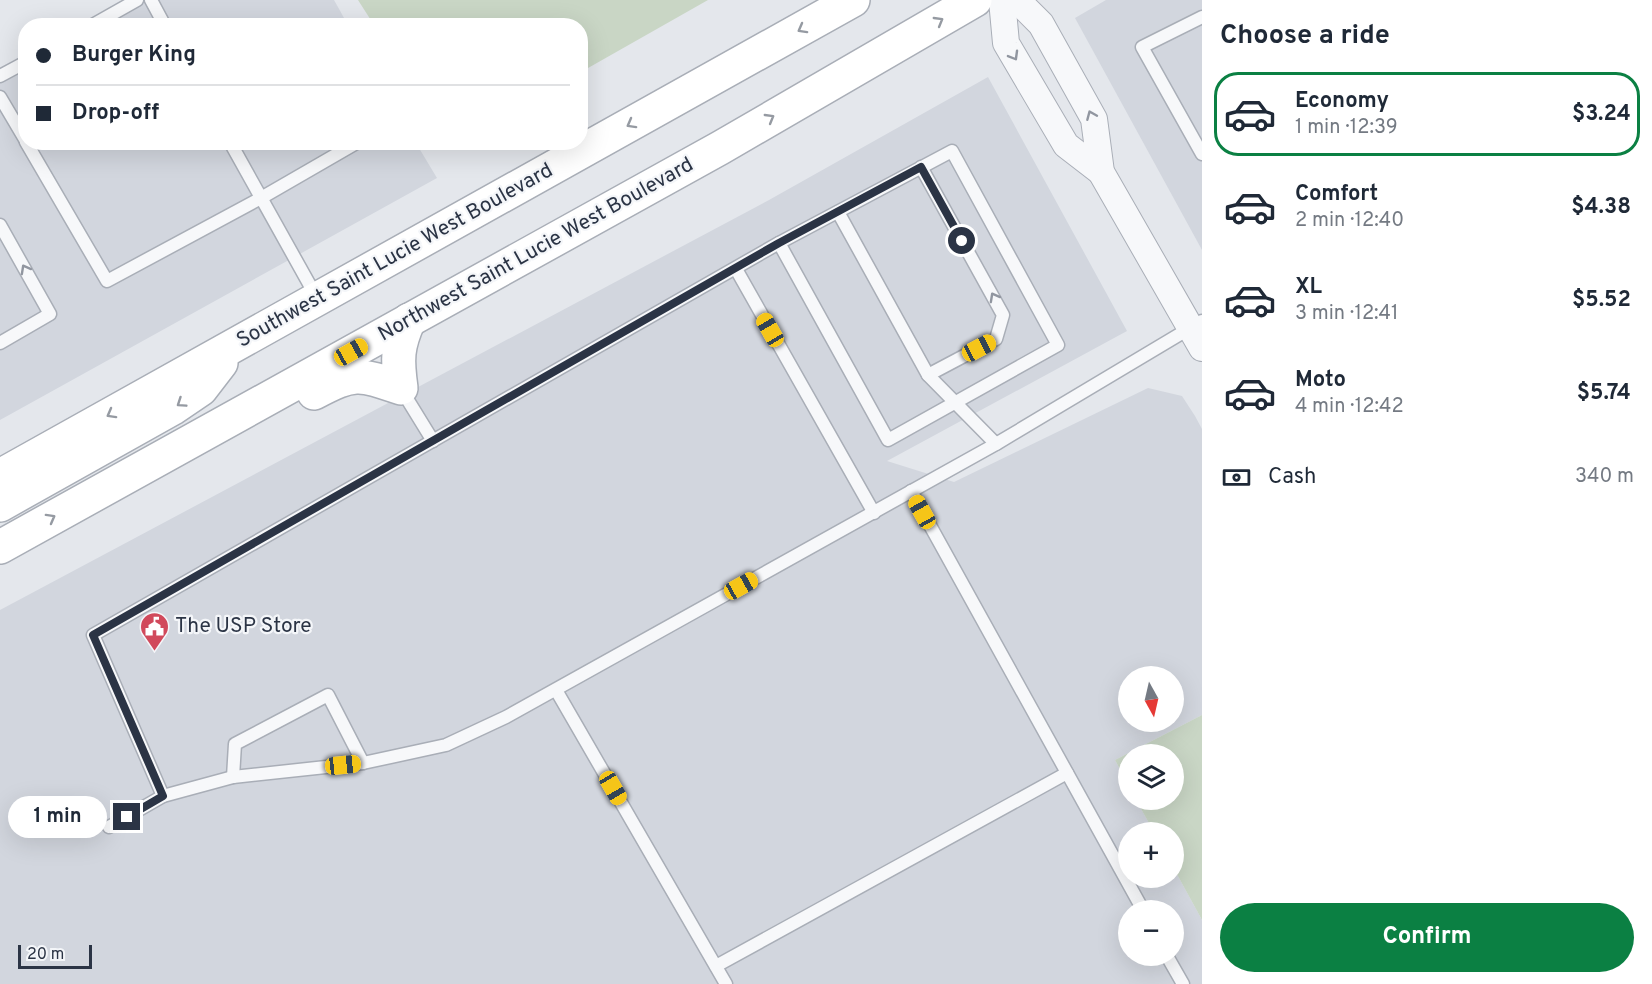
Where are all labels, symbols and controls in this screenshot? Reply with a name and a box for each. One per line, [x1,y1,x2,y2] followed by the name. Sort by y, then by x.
[933,16,943,28] one-way arrow
[1220,19,1390,53] text: Choose a ride
[797,21,808,33] one-way arrow
[72,42,196,69] text: Burger King
[1007,50,1019,60] one-way arrow
[1223,87,1277,141] icon: car
[1295,88,1389,115] text: Economy
[72,100,159,127] text: Drop-off
[1572,101,1631,128] text: $3.24
[1086,111,1098,122] one-way arrow
[764,114,774,126] one-way arrow
[1295,115,1398,141] text: 1 min · 12:39
[627,116,638,128] one-way arrow
[373,152,699,348] street label: Northwest Saint Lucie West Boulevard
[232,158,558,354] street label: Southwest Saint Lucie West Boulevard
[1223,180,1277,234] icon: car
[1295,181,1378,208] text: Comfort
[1571,194,1631,221] text: $4.38
[1295,208,1404,234] text: 2 min · 12:40
[948,227,975,254] route start
[21,265,32,275] one-way arrow
[1223,273,1277,327] icon: car
[1295,274,1322,301] text: XL
[1572,287,1631,314] text: $5.52
[989,293,1001,303] one-way arrow
[1295,301,1399,327] text: 3 min · 12:41
[753,310,787,350] car
[959,332,999,364] car
[331,335,371,369] car
[1223,366,1277,420] icon: car
[1295,367,1346,394] text: Moto
[1577,380,1631,407] text: $5.74
[1295,394,1404,420] text: 4 min · 12:42
[177,395,188,406] one-way arrow
[107,407,117,418] one-way arrow
[1220,461,1253,494] icon: cash
[1268,464,1317,491] text: Cash
[1575,464,1634,490] text: 340 m
[905,492,939,532] car
[45,514,55,525] one-way arrow
[721,569,761,603] car
[138,610,170,652] public building icon: The USP Store
[175,613,311,640] place label: The USP Store
[1118,666,1184,732] north arrow
[1118,666,1184,966] map controls
[1118,744,1184,810] button: layers
[324,754,362,776] car
[596,768,630,808] car
[7,796,106,838] callout: 1 min
[113,803,140,830] route end
[33,804,82,830] text: 1 min
[1118,822,1184,888] button: +
[1118,900,1184,966] button: −
[1220,903,1634,972] button: Confirm
[18,942,92,970] scale bar
[27,945,64,965] text: 20 m

